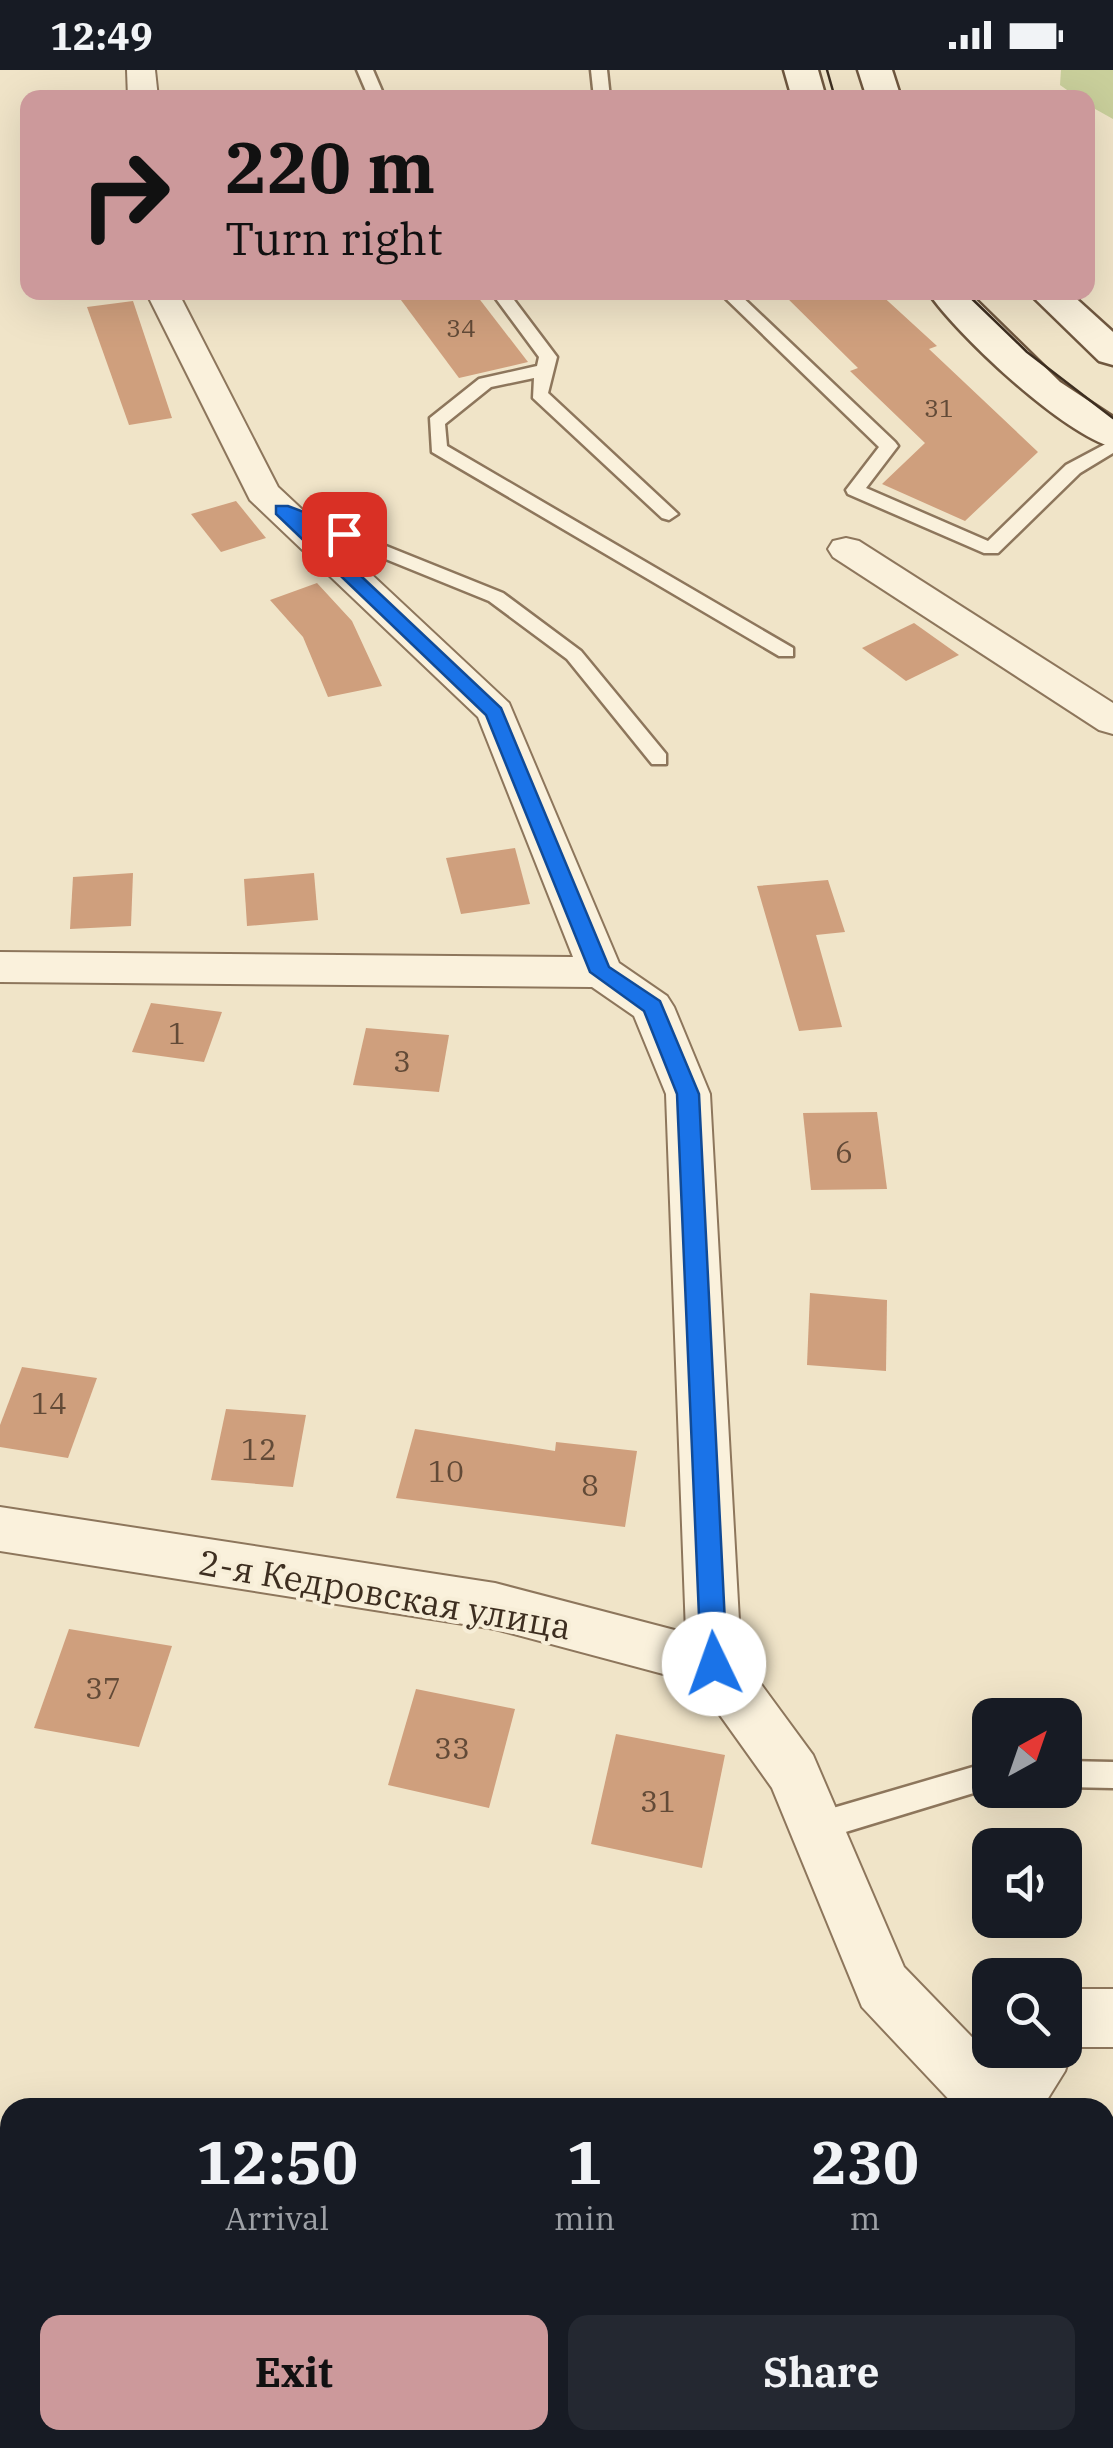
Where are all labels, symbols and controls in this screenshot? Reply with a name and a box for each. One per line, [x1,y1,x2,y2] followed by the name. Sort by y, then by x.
[50,11,153,60] text: 12:49
[225,121,435,212] text: 220 m
[60,130,190,260] icon: right
[225,209,443,267] text: Turn right
[446,311,476,344] house number: 34
[924,391,954,424] house number: 31
[302,492,387,577] pin
[317,507,372,562] icon: arrive
[168,1013,186,1052] house number: 1
[393,1041,411,1080] house number: 3
[835,1132,853,1171] house number: 6
[31,1383,67,1422] house number: 14
[241,1429,277,1468] house number: 12
[428,1451,464,1490] house number: 10
[581,1465,599,1504] house number: 8
[195,1539,575,1649] street label: 2-я Кедровская улица
[662,1612,766,1716] position arrow
[85,1668,121,1707] house number: 37
[972,1698,1082,1808] north arrow
[972,1698,1082,2068] map controls
[434,1728,470,1767] house number: 33
[640,1781,676,1820] house number: 31
[972,1828,1082,1938] button: sound
[972,1958,1082,2068] button: search
[196,2122,358,2201] text: 12:50
[567,2122,603,2201] text: 1
[811,2122,919,2201] text: 230
[225,2197,329,2239] text: Arrival
[554,2197,615,2239] text: min
[850,2197,880,2239] text: m
[40,2315,548,2430] button: Exit
[568,2315,1075,2430] button: Share

